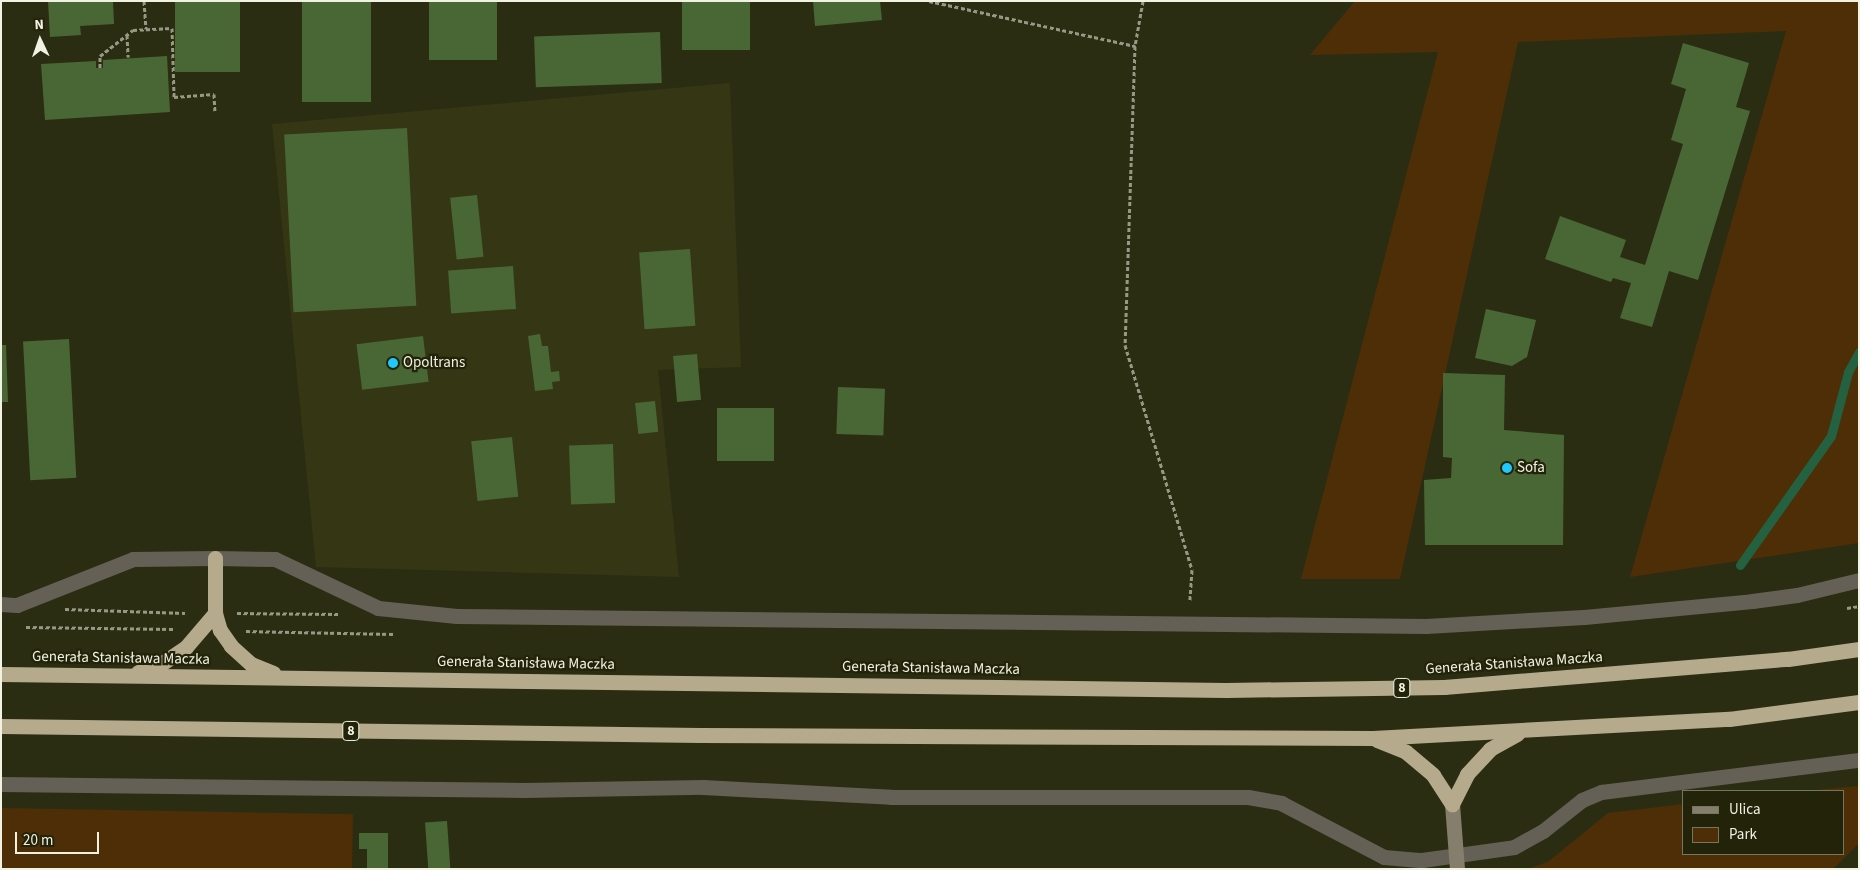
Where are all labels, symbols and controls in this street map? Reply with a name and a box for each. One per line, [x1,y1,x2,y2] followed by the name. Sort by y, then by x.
[15,15,65,65] north arrow
[34,15,44,35] text: N
[403,354,465,372] place label: Opoltrans
[387,357,399,369] marker: Opoltrans
[1517,459,1545,477] place label: Sofa
[1501,462,1513,474] marker: Sofa
[32,647,210,669] street label: Generała Stanisława Maczka
[1425,648,1603,678] street label: Generała Stanisława Maczka
[437,652,615,674] street label: Generała Stanisława Maczka
[842,657,1020,679] street label: Generała Stanisława Maczka
[1393,676,1411,700] road number: 8
[342,719,360,742] road number: 8
[1682,790,1845,855] legend
[1729,799,1760,820] text: Ulica
[18,822,101,854] scale bar
[1729,824,1757,845] text: Park
[23,830,53,851] text: 20 m

